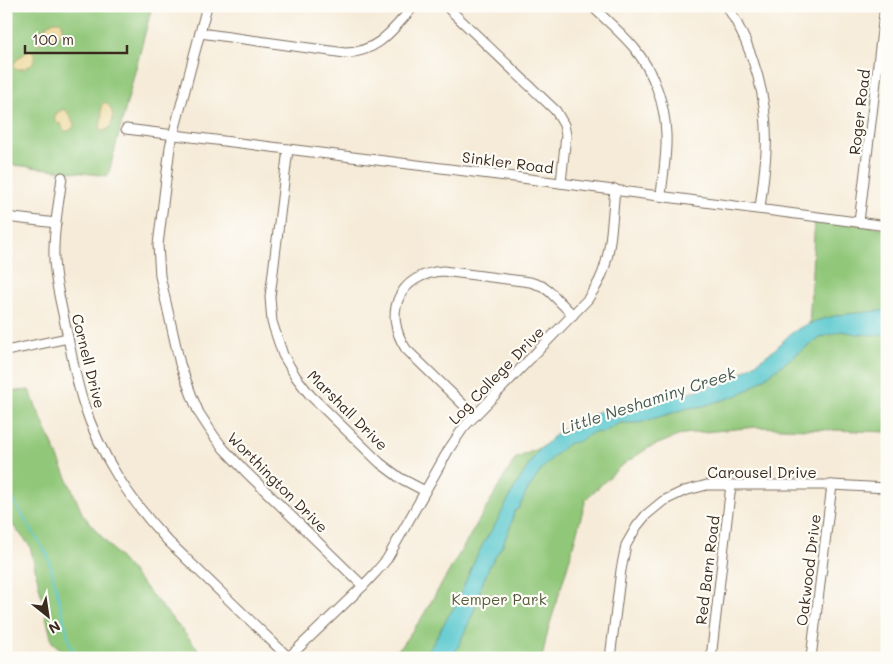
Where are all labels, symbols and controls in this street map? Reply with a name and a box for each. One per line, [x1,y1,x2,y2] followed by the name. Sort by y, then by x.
[25,22,128,54] scale bar
[32,29,74,49] text: 100 m
[844,68,874,156] street label: Roger Road
[461,146,555,178] street label: Sinkler Road
[68,312,110,410] street label: Cornell Drive
[444,322,548,428] street label: Log College Drive
[558,362,739,438] water label: Little Neshaminy Creek
[303,365,393,455] street label: Marshall Drive
[223,427,333,537] street label: Worthington Drive
[707,462,817,482] street label: Carousel Drive
[791,513,825,627] street label: Oakwood Drive
[690,514,724,626] street label: Red Barn Road
[451,589,547,609] park label: Kemper Park
[22,592,72,642] north arrow
[45,617,64,639] text: N

